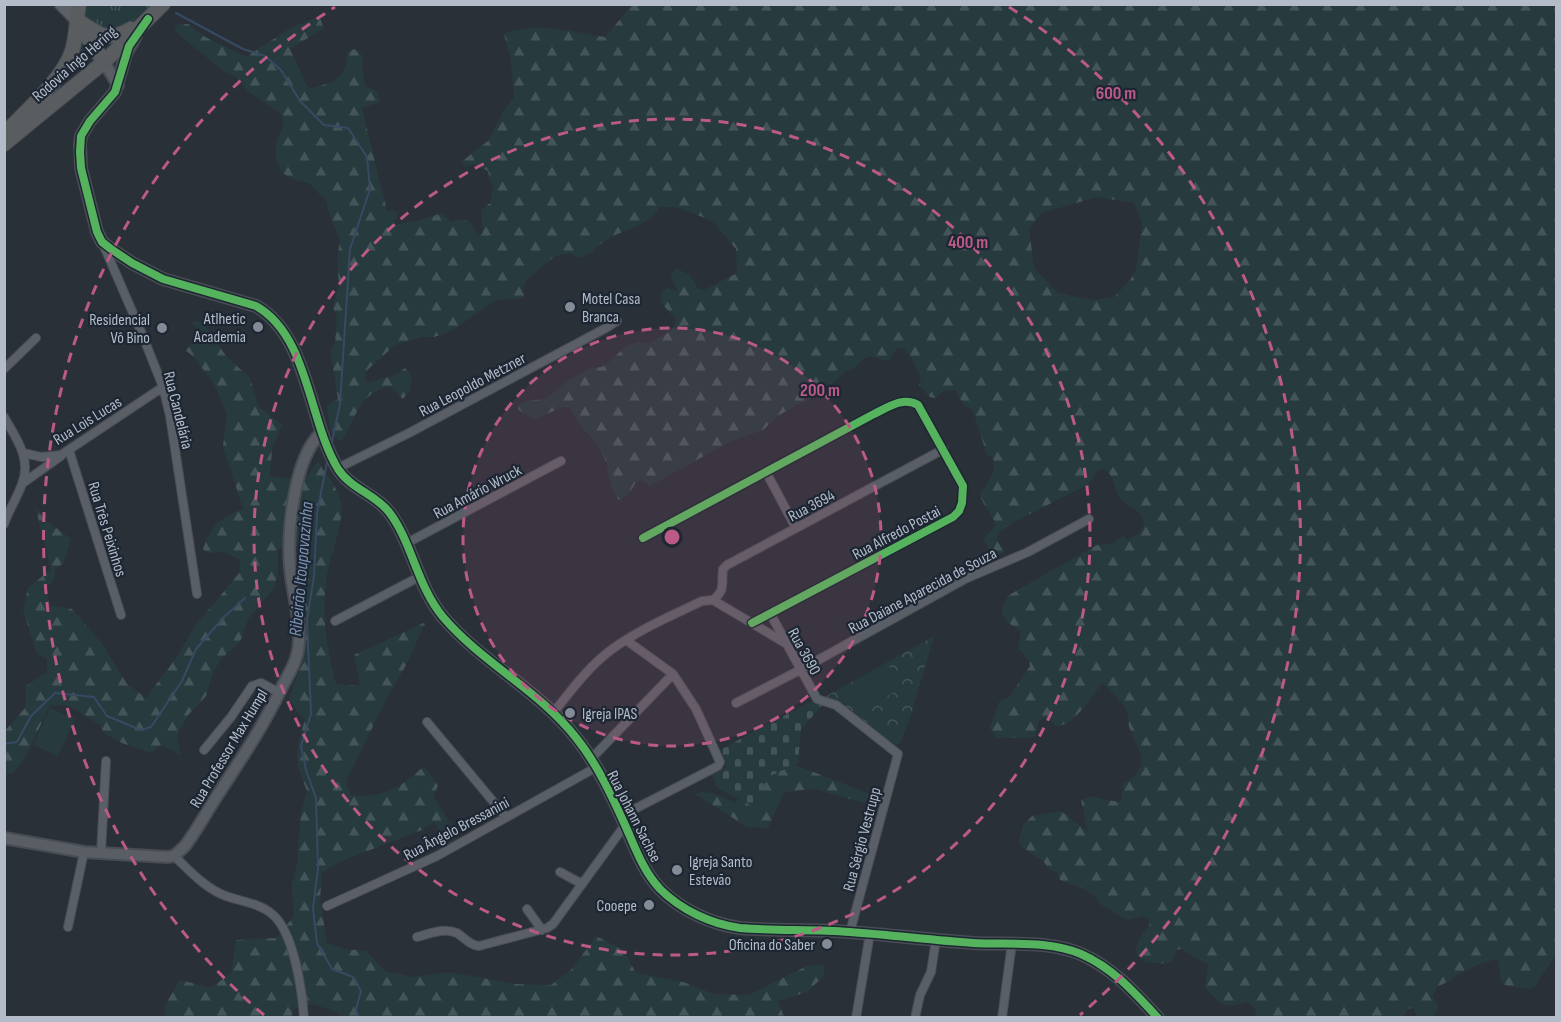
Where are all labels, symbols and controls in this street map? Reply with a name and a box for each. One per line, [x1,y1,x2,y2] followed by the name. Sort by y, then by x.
[29,22,121,106] street label: Rodovia Ingo Hering
[1096,83,1136,104] text: 600 m
[948,232,988,253] text: 400 m
[582,290,640,327] place label: Motel Casa Branca
[563,300,577,314] marker: Motel Casa Branca
[193,310,246,347] place label: Atlhetic Academia
[89,311,150,348] place label: Residencial Vô Bino
[251,320,265,334] marker: Atlhetic Academia
[155,321,169,335] marker: Residencial Vô Bino
[416,349,530,421] street label: Rua Leopoldo Metzner
[159,370,196,451] street label: Rua Candelária
[800,380,840,401] text: 200 m
[50,393,126,450] street label: Rua Lois Lucas
[430,461,525,524] street label: Rua Amário Wruck
[83,480,130,579] street label: Rua Três Peixinhos
[785,486,839,526] street label: Rua 3694
[285,500,318,637] water label: Ribeirão Itoupavazinha
[849,502,944,565] street label: Rua Alfredo Postai
[662,527,682,547] centre of rings
[845,544,1000,638] street label: Rua Daiane Aparecida de Souza
[783,625,824,678] street label: Rua 3690
[186,686,272,812] street label: Rua Professor Max Humpl
[582,705,637,724] place label: Igreja IPAS
[563,706,577,720] marker: Igreja IPAS
[602,768,665,866] street label: Rua Johann Sachse
[839,785,885,894] street label: Rua Sérgio Vestrupp
[401,794,513,865] street label: Rua Ângelo Bressanini
[689,853,752,890] place label: Igreja Santo Estevão
[670,863,684,877] marker: Igreja Santo Estevão
[597,897,637,916] place label: Cooepe
[642,898,656,912] marker: Cooepe
[729,936,815,955] place label: Oficina do Saber
[820,937,834,951] marker: Oficina do Saber

